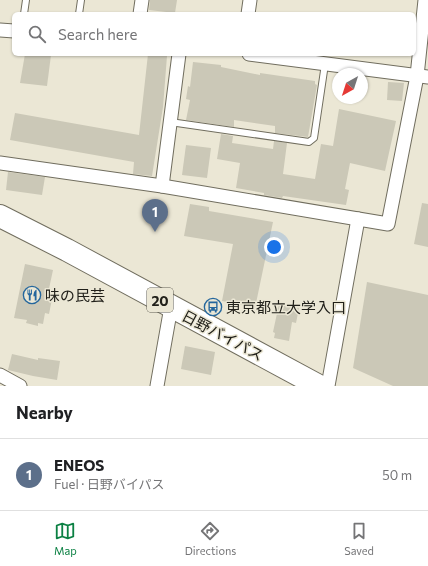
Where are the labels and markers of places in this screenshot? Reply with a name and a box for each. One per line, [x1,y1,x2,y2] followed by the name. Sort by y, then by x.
[142,199,168,232] pin: 1
[22,285,42,305] restaurant icon: 味の民芸
[45,286,105,304] place label: 味の民芸
[203,297,223,317] bus stop icon: 東京都立大学入口
[226,298,346,316] place label: 東京都立大学入口

